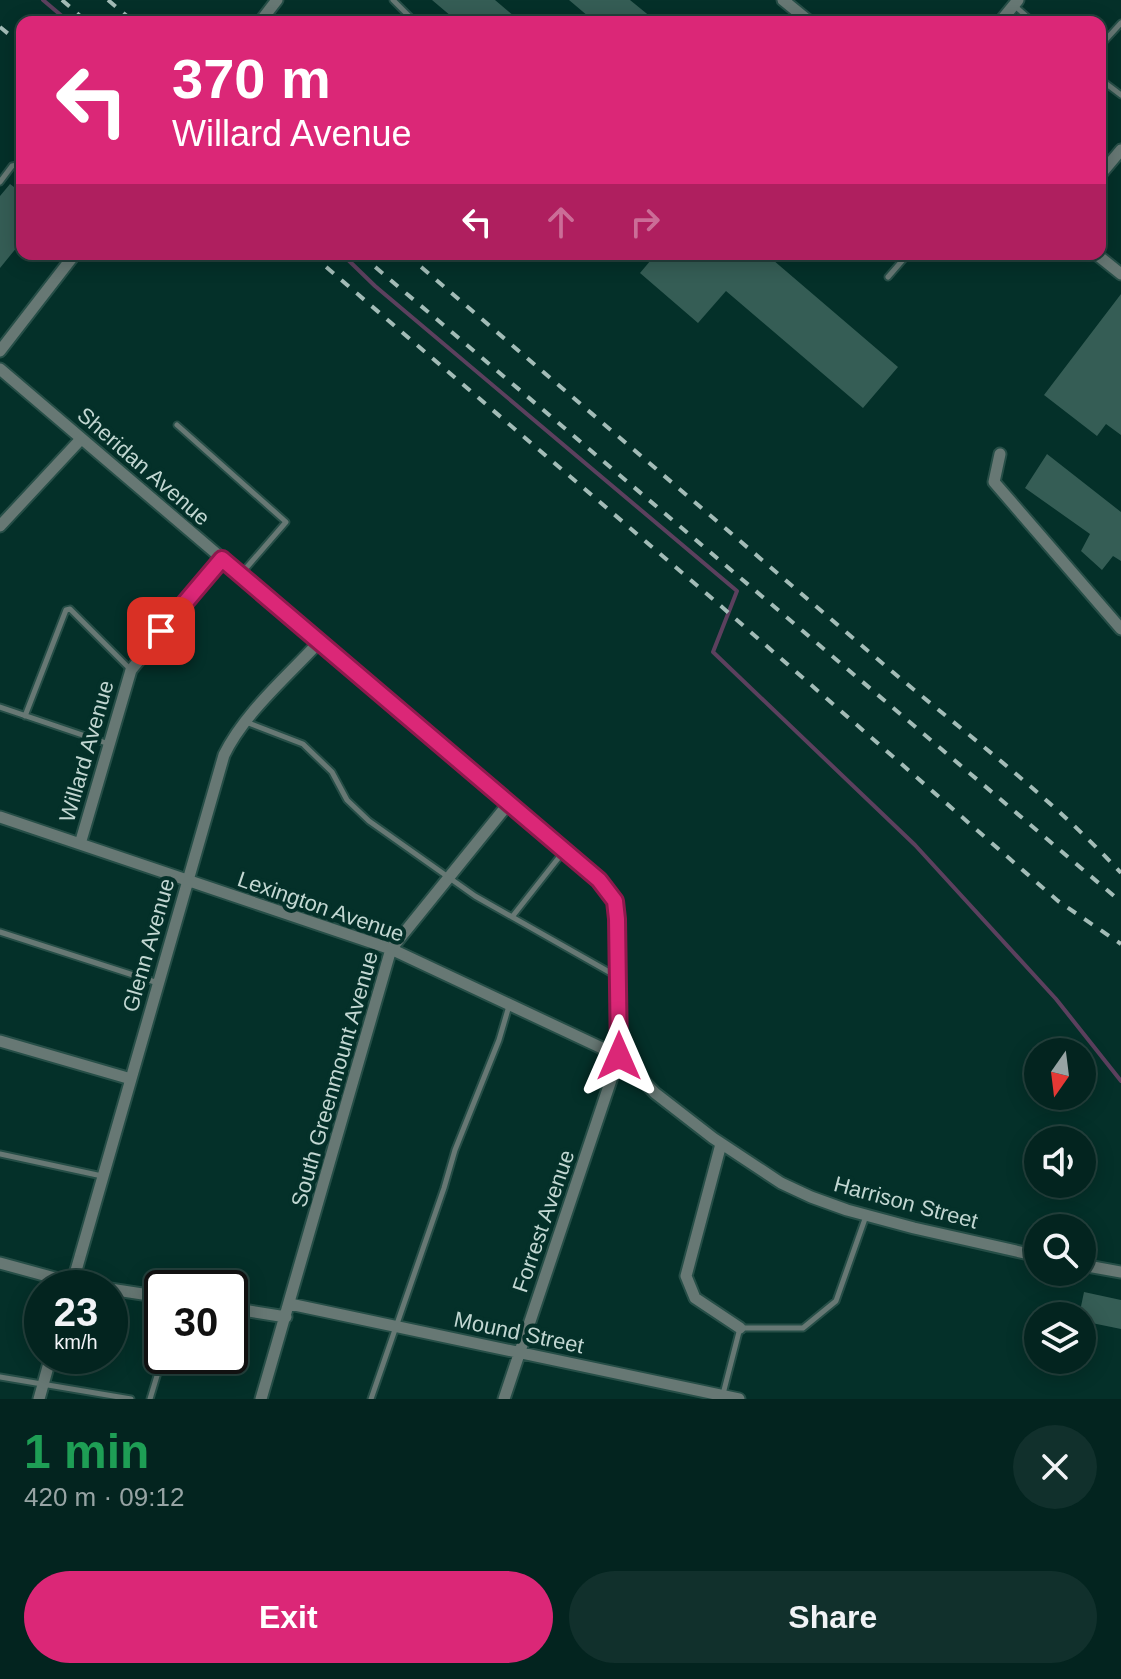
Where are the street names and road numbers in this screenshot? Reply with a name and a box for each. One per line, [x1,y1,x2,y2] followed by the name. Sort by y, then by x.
[72,402,215,531] street label: Sheridan Avenue
[54,677,119,825] street label: Willard Avenue
[234,866,407,947] street label: Lexington Avenue
[117,875,179,1015] street label: Glenn Avenue
[286,948,383,1210] street label: South Greenmount Avenue
[507,1147,580,1296] street label: Forrest Avenue
[831,1171,981,1234] street label: Harrison Street
[452,1307,586,1358] street label: Mound Street

